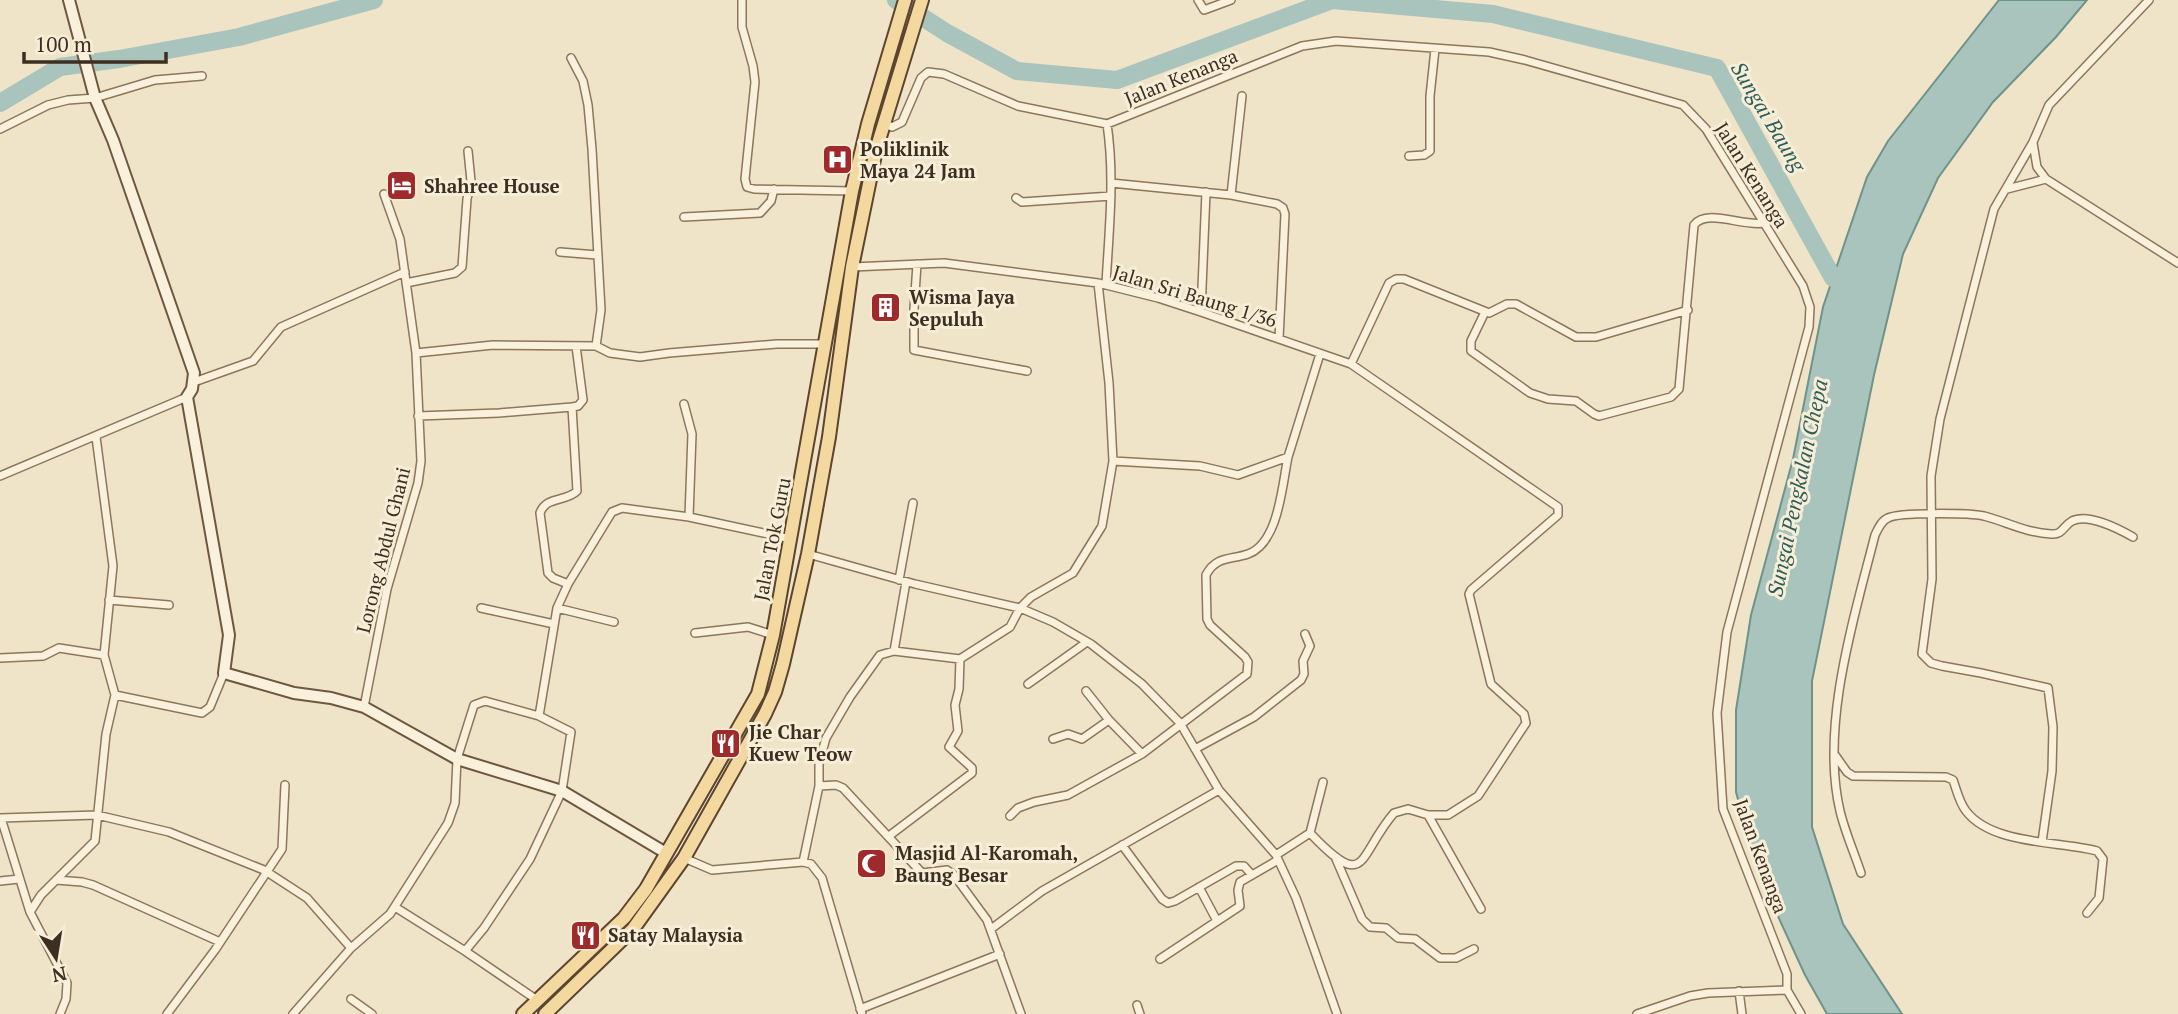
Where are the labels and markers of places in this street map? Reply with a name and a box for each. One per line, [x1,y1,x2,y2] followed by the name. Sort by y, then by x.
[860,136,976,183] place label: Poliklinik Maya 24 Jam
[820,143,854,177] hospital icon: Poliklinik Maya 24 Jam
[384,169,418,203] hotel icon: Shahree House
[424,173,560,198] place label: Shahree House
[909,284,1015,331] place label: Wisma Jaya Sepuluh
[869,291,903,325] building icon: Wisma Jaya Sepuluh
[749,719,853,766] place label: Jie Char Kuew Teow
[709,726,743,760] restaurant icon: Jie Char Kuew Teow
[895,840,1078,887] place label: Masjid Al-Karomah, Baung Besar
[855,847,889,881] mosque icon: Masjid Al-Karomah, Baung Besar
[568,918,602,952] restaurant icon: Satay Malaysia
[608,922,744,947] place label: Satay Malaysia

